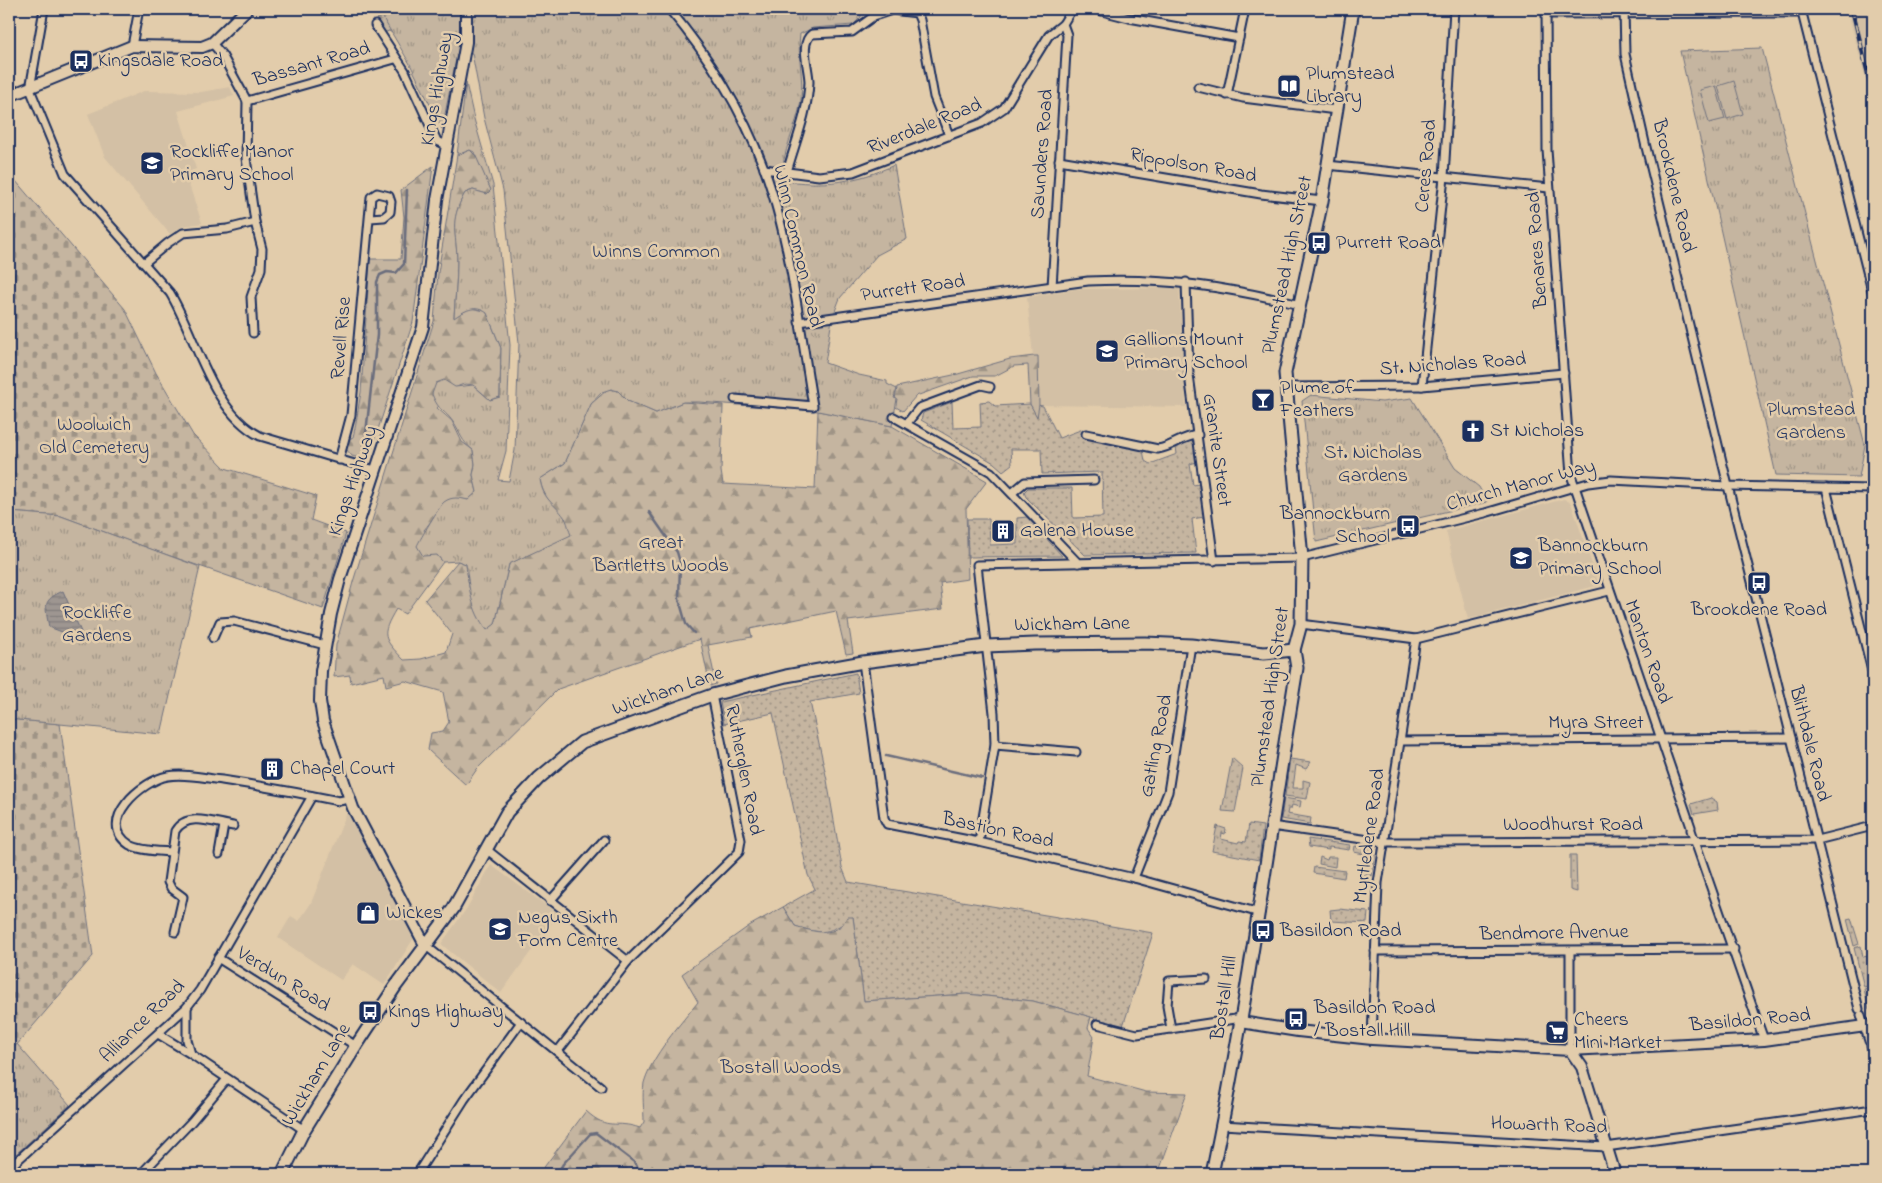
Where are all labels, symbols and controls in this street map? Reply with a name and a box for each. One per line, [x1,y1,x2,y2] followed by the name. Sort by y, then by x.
[414,30,463,148] street label: Kings Highway
[249,34,374,96] street label: Bassant Road
[98,47,223,77] place label: Kingsdale Road
[68,48,94,74] bus stop icon: Kingsdale Road
[1306,60,1395,112] place label: Plumstead Library
[1276,73,1302,99] library icon: Plumstead Library
[1024,88,1062,220] street label: Saunders Road
[863,91,987,163] street label: Riverdale Road
[1643,115,1702,256] street label: Brookdene Road
[1408,118,1446,214] street label: Ceres Road
[170,138,295,190] place label: Rockliffe Manor Primary School
[1127,141,1259,191] street label: Rippolson Road
[139,150,165,176] school or university icon: Rockliffe Manor Primary School
[764,162,830,330] street label: Winn Common Road
[1255,173,1322,357] street label: Plumstead High Street
[1519,191,1557,310] street label: Benares Road
[1336,229,1441,258] place label: Purrett Road
[1306,230,1332,256] bus stop icon: Purrett Road
[592,238,720,267] park label: Winns Common
[859,267,967,311] street label: Purrett Road
[324,295,360,381] street label: Revell Rise
[1124,326,1248,378] place label: Gallions Mount Primary School
[1094,338,1120,364] school or university icon: Gallions Mount Primary School
[1379,345,1527,385] street label: St. Nicholas Road
[1279,374,1355,426] place label: Plume of Feathers
[1250,387,1276,413] bar icon: Plume of Feathers
[1194,391,1238,509] street label: Granite Street
[1767,396,1855,448] park label: Plumstead Gardens
[39,411,149,463] park label: Woolwich Old Cemetery
[1490,417,1584,446] place label: St Nicholas
[1460,418,1486,444] church icon: St Nicholas
[322,422,387,541] street label: Kings Highway
[1324,439,1422,491] park label: St. Nicholas Gardens
[1443,452,1599,520] street label: Church Manor Way
[1279,500,1390,552] place label: Bannockburn School
[1395,513,1421,539] bus stop icon: Bannockburn School
[1020,517,1134,546] place label: Galena House
[990,518,1016,544] building icon: Galena House
[592,529,729,581] park label: Great Bartletts Woods
[1537,532,1662,584] place label: Bannockburn Primary School
[1508,545,1534,571] school or university icon: Bannockburn Primary School
[1746,570,1772,596] bus stop icon: Brookdene Road
[1616,596,1678,708] street label: Manton Road
[1690,596,1827,625] place label: Brookdene Road
[62,599,132,651] park label: Rockliffe Gardens
[1244,605,1299,789] street label: Plumstead High Street
[1014,609,1130,641] street label: Wickham Lane
[609,659,727,725] street label: Wickham Lane
[1780,682,1837,805] street label: Blithdale Road
[1133,692,1182,800] street label: Gatling Road
[715,702,770,838] street label: Rutherglen Road
[1548,709,1644,738] street label: Myra Street
[290,755,395,784] place label: Chapel Court
[259,756,285,782] building icon: Chapel Court
[1346,767,1394,905] street label: Myrtledene Road
[938,805,1057,857] street label: Bastion Road
[1503,811,1643,840] street label: Woodhurst Road
[386,899,443,928] place label: Wickes
[355,900,381,926] shop icon: Wickes
[517,904,618,956] place label: Negus Sixth Form Centre
[487,916,513,942] school or university icon: Negus Sixth Form Centre
[1279,917,1401,946] place label: Basildon Road
[1250,918,1276,944] bus stop icon: Basildon Road
[1478,918,1629,950] street label: Bendmore Avenue
[230,939,335,1020] street label: Verdun Road
[1204,954,1246,1043] street label: Bostall Hill
[93,973,193,1071] street label: Alliance Road
[1313,994,1435,1046] place label: Basildon Road / Bostall Hill
[388,998,503,1028] place label: Kings Highway
[357,999,383,1025] bus stop icon: Kings Highway
[1687,1001,1812,1041] street label: Basildon Road
[1283,1006,1309,1032] bus stop icon: Basildon Road / Bostall Hill
[1574,1006,1662,1058] place label: Cheers Mini Market
[275,1018,359,1132] street label: Wickham Lane
[1544,1019,1570,1045] supermarket icon: Cheers Mini Market
[720,1054,842,1083] park label: Bostall Woods
[1490,1109,1608,1143] street label: Howarth Road

